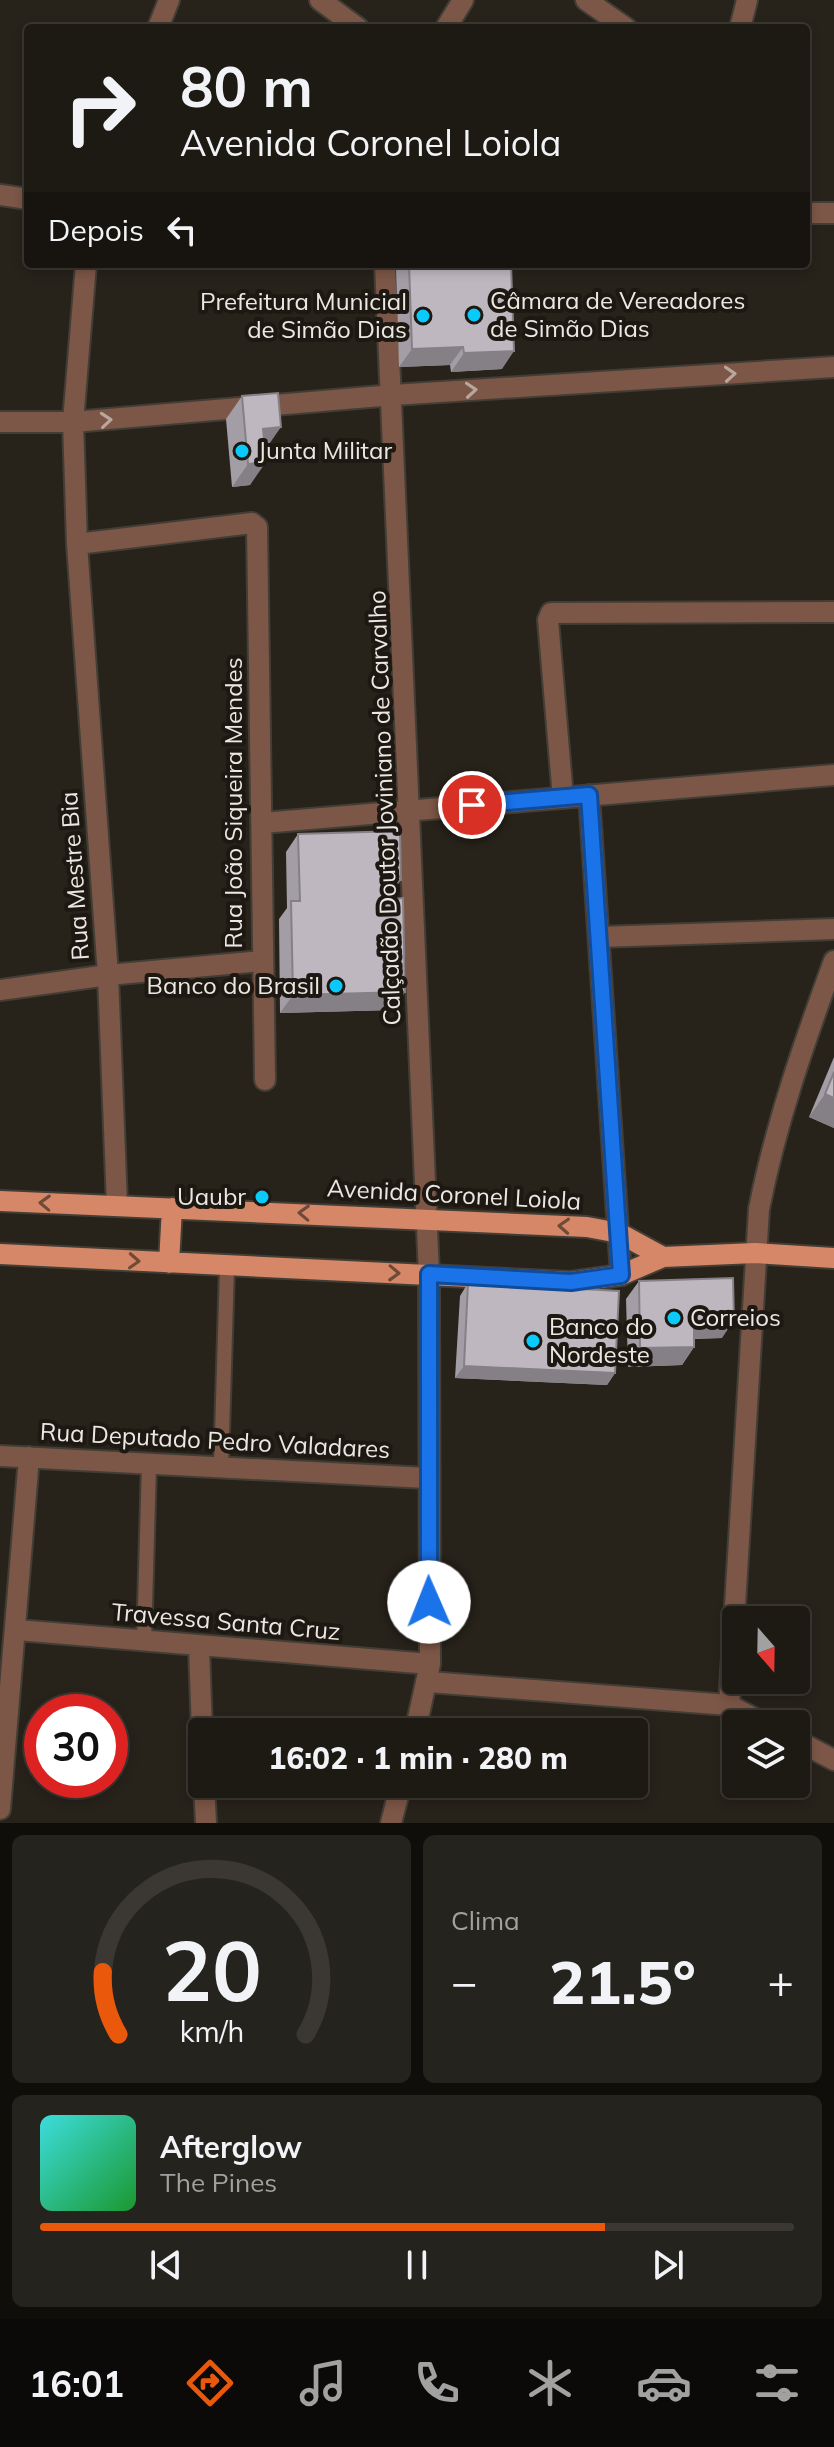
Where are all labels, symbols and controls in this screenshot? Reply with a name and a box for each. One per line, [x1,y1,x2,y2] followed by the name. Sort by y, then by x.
[180,51,313,121] text: 80 m
[48,56,152,160] icon: right
[180,120,561,165] text: Avenida Coronel Loiola
[160,208,204,252] icon: left
[48,211,144,249] text: Depois
[490,285,745,343] place label: Câmara de Vereadores de Simão Dias
[200,286,407,344] place label: Prefeitura Municial de Simão Dias
[465,306,483,324] marker: Câmara de Vereadores de Simão Dias
[414,307,432,325] marker: Prefeitura Municial de Simão Dias
[724,365,737,382] one-way arrow
[465,382,478,399] one-way arrow
[100,411,113,428] one-way arrow
[258,435,392,465] place label: Junta Militar
[233,442,251,460] marker: Junta Militar
[361,590,407,1026] street label: Calçadão Doutor Joviniano de Carvalho
[218,657,248,949] street label: Rua João Siqueira Mendes
[438,771,506,839] pin
[450,783,494,827] icon: arrive
[53,791,95,962] street label: Rua Mestre Bia
[147,970,320,1000] place label: Banco do Brasil
[327,977,345,995] marker: Banco do Brasil
[326,1172,582,1216] street label: Avenida Coronel Loiola
[177,1181,246,1211] place label: Uaubr
[253,1188,271,1206] marker: Uaubr
[38,1194,51,1211] one-way arrow
[298,1205,310,1222] one-way arrow
[557,1218,570,1235] one-way arrow
[128,1253,141,1270] one-way arrow
[388,1264,400,1281] one-way arrow
[690,1302,781,1332] place label: Correios
[665,1309,683,1327] marker: Correios
[549,1311,654,1369] place label: Banco do Nordeste
[524,1332,542,1350] marker: Banco do Nordeste
[39,1416,391,1464] street label: Rua Deputado Pedro Valadares
[387,1560,471,1644] position arrow
[110,1596,342,1646] street label: Travessa Santa Cruz
[722,1606,810,1694] north arrow
[722,1606,810,1798] map controls
[24,1694,128,1798] speed limit sign: 30
[722,1710,810,1798] button: layers
[268,1739,568,1777] text: 16:02 · 1 min · 280 m
[451,1904,520,1937] text: Clima
[162,1917,261,2022] text: 20
[549,1944,696,2019] text: 21.5°
[451,1954,477,2009] text: −
[768,1954,794,2009] text: +
[179,2013,244,2049] text: km/h
[160,2128,302,2166] text: Afterglow
[160,2166,277,2199] text: The Pines
[144,2243,188,2287] icon: previous
[395,2243,439,2287] icon: pause
[646,2243,690,2287] icon: next
[182,2355,238,2411] icon: directions
[295,2355,351,2411] icon: music
[409,2355,465,2411] icon: phone
[522,2355,578,2411] icon: climate
[636,2355,692,2411] icon: car
[749,2355,805,2411] icon: filters
[29,2361,124,2406] text: 16:01

